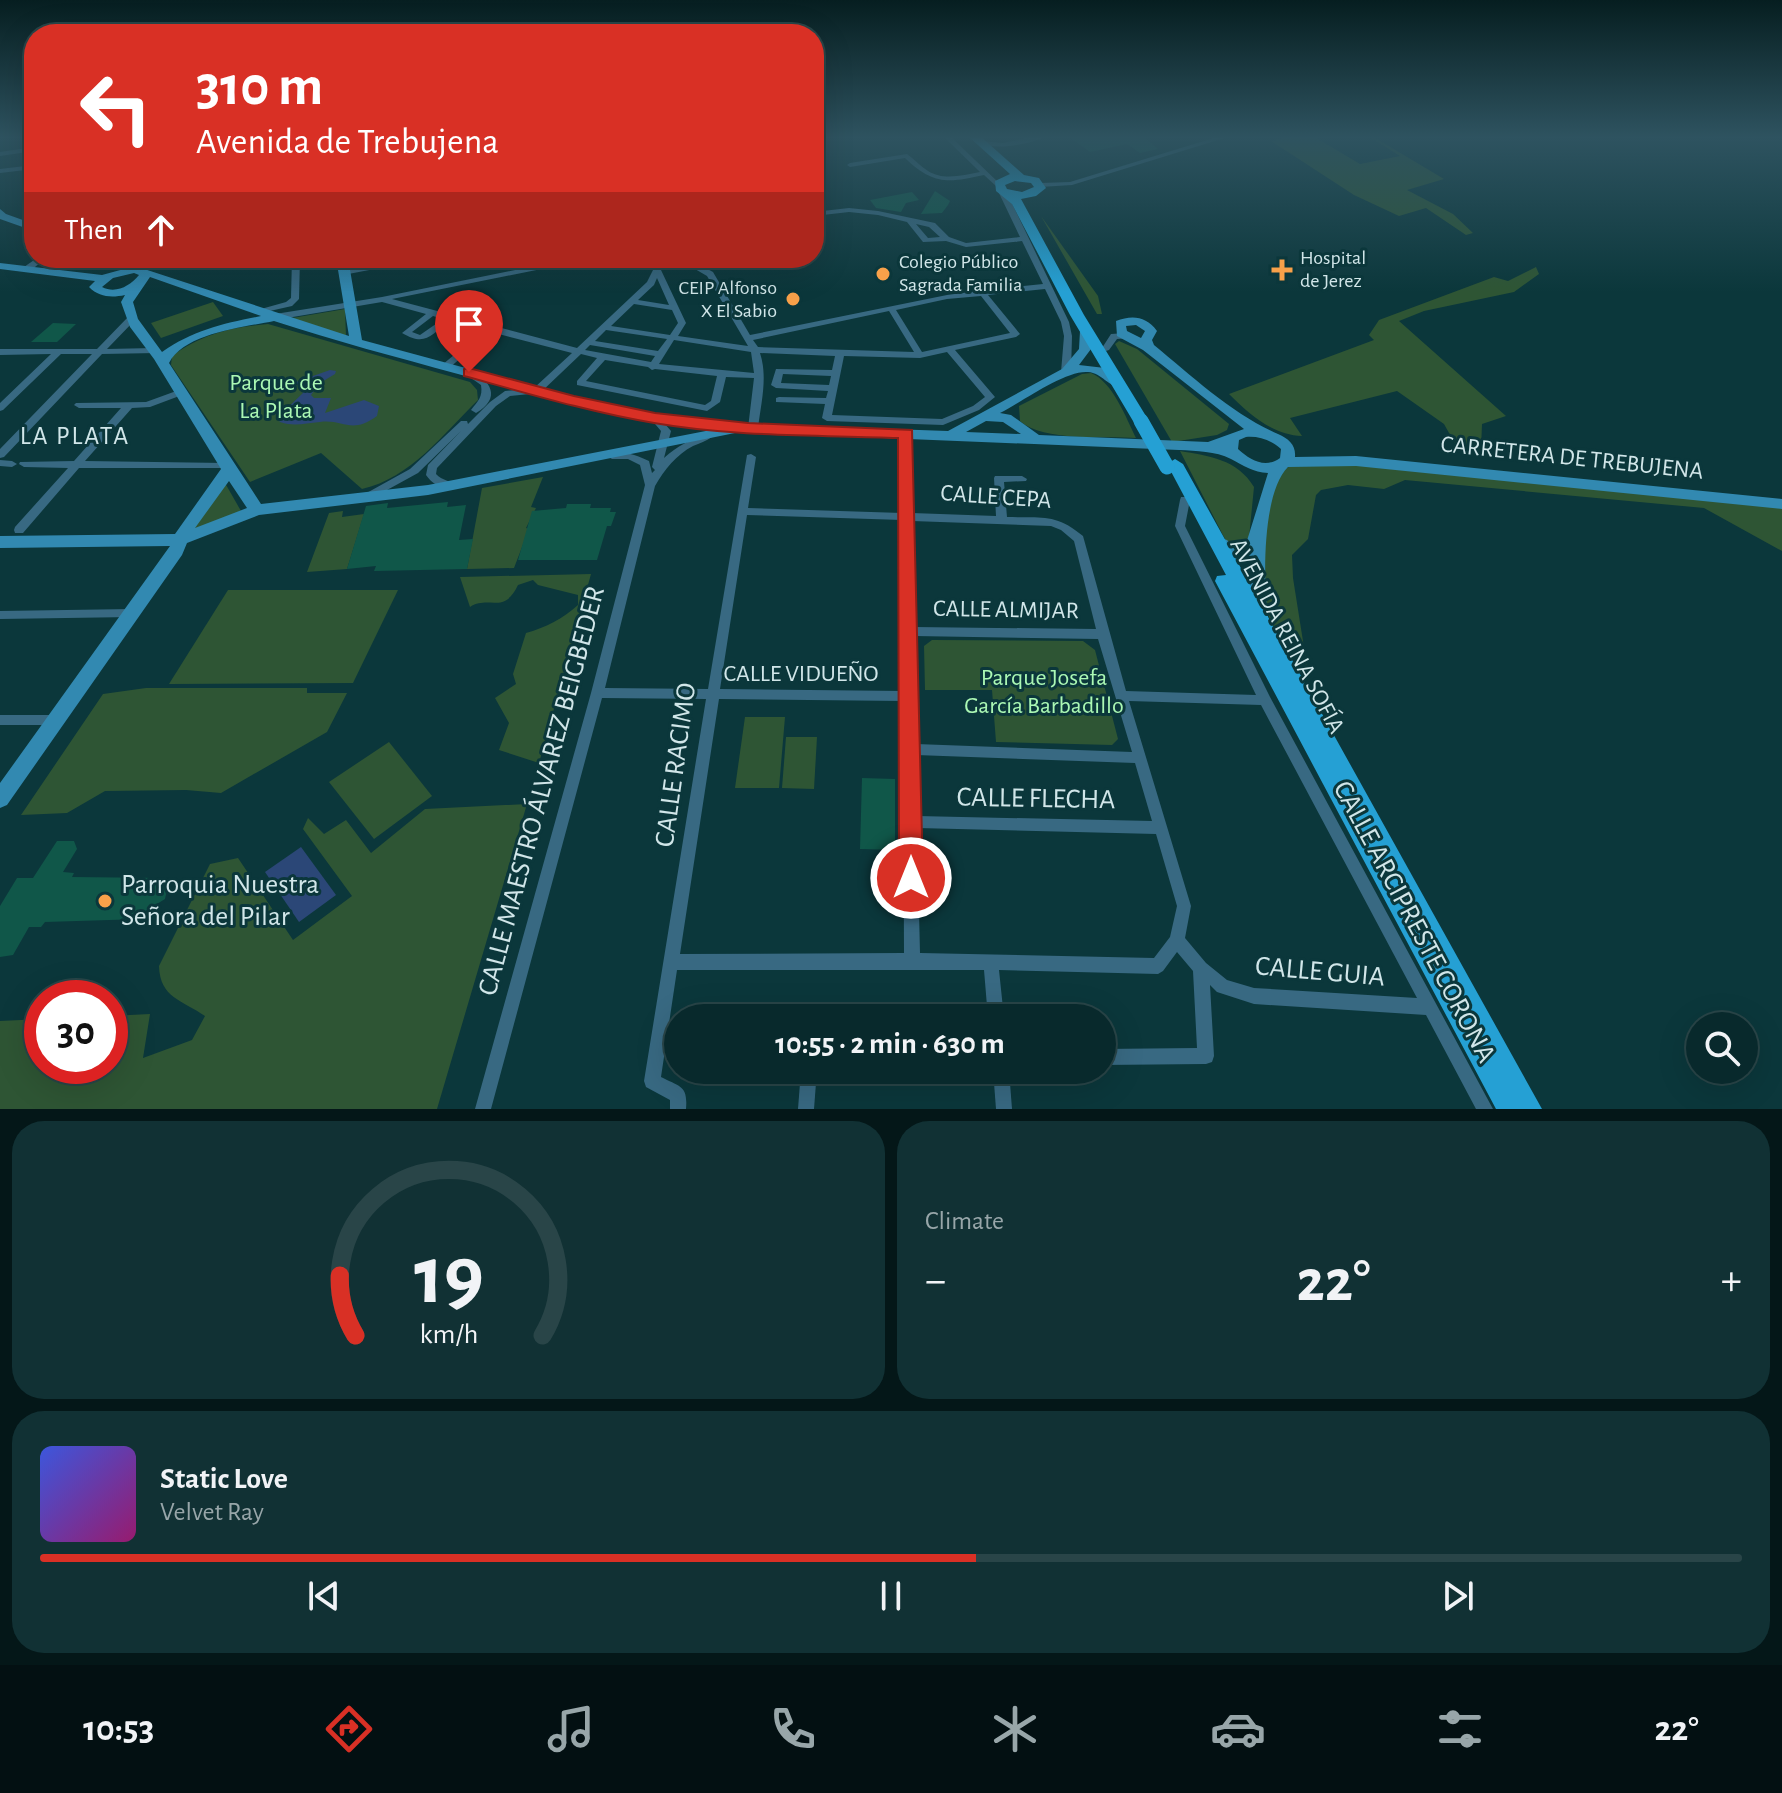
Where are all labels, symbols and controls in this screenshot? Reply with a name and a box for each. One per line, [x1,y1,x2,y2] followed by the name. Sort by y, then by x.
[64,56,168,160] icon: left
[196,59,323,115] text: 310 m
[196,124,499,160] text: Avenida de Trebujena
[139,208,183,252] icon: ahead
[64,215,123,245] text: Then
[1300,248,1366,291] place label: Hospital de Jerez
[899,252,1022,295] place label: Colegio Público Sagrada Familia
[1271,259,1293,281] marker: Hospital de Jerez
[874,265,892,283] marker: Colegio Público Sagrada Familia
[679,278,777,321] place label: CEIP Alfonso X El Sabio
[435,290,503,372] pin
[784,290,802,308] marker: CEIP Alfonso X El Sabio
[447,302,491,346] icon: arrive
[229,371,323,423] park label: Parque de La Plata
[20,423,130,449] district label: LA PLATA
[1440,432,1705,484] street label: CARRETERA DE TREBUJENA
[940,481,1052,513] street label: CALLE CEPA
[1225,534,1350,738] street label: AVENIDA REINA SOFÍA
[471,583,610,999] street label: CALLE MAESTRO ÁLVAREZ BEIGBEDER
[933,597,1079,623] street label: CALLE ALMIJAR
[723,660,879,686] street label: CALLE VIDUEÑO
[964,666,1124,718] park label: Parque Josefa García Barbadillo
[651,681,701,849] street label: CALLE RACIMO
[1328,777,1500,1067] street label: CALLE ARCIPRESTE CORONA
[956,784,1116,814] street label: CALLE FLECHA
[869,836,953,920] position arrow
[121,871,319,931] place label: Parroquia Nuestra Señora del Pilar
[96,892,114,910] marker: Parroquia Nuestra Señora del Pilar
[1254,952,1386,992] street label: CALLE GUIA
[24,980,128,1084] speed limit sign: 30
[1686,1012,1758,1084] map controls
[1686,1012,1758,1084] button: search
[775,1029,1005,1059] text: 10:55 · 2 min · 630 m
[925,1208,1004,1234] text: Climate
[413,1235,484,1319] text: 19
[1296,1252,1371,1312] text: 22°
[925,1259,946,1303] text: −
[1721,1259,1742,1303] text: +
[419,1320,478,1349] text: km/h
[160,1464,288,1494] text: Static Love
[160,1499,264,1525] text: Velvet Ray
[302,1574,346,1618] icon: previous
[869,1574,913,1618] icon: pause
[1436,1574,1480,1618] icon: next
[321,1701,377,1757] icon: directions
[543,1701,599,1757] icon: music
[765,1701,821,1757] icon: phone
[987,1701,1043,1757] icon: climate
[1210,1701,1266,1757] icon: car
[1432,1701,1488,1757] icon: filters
[83,1711,154,1747] text: 10:53
[1654,1711,1699,1747] text: 22°

